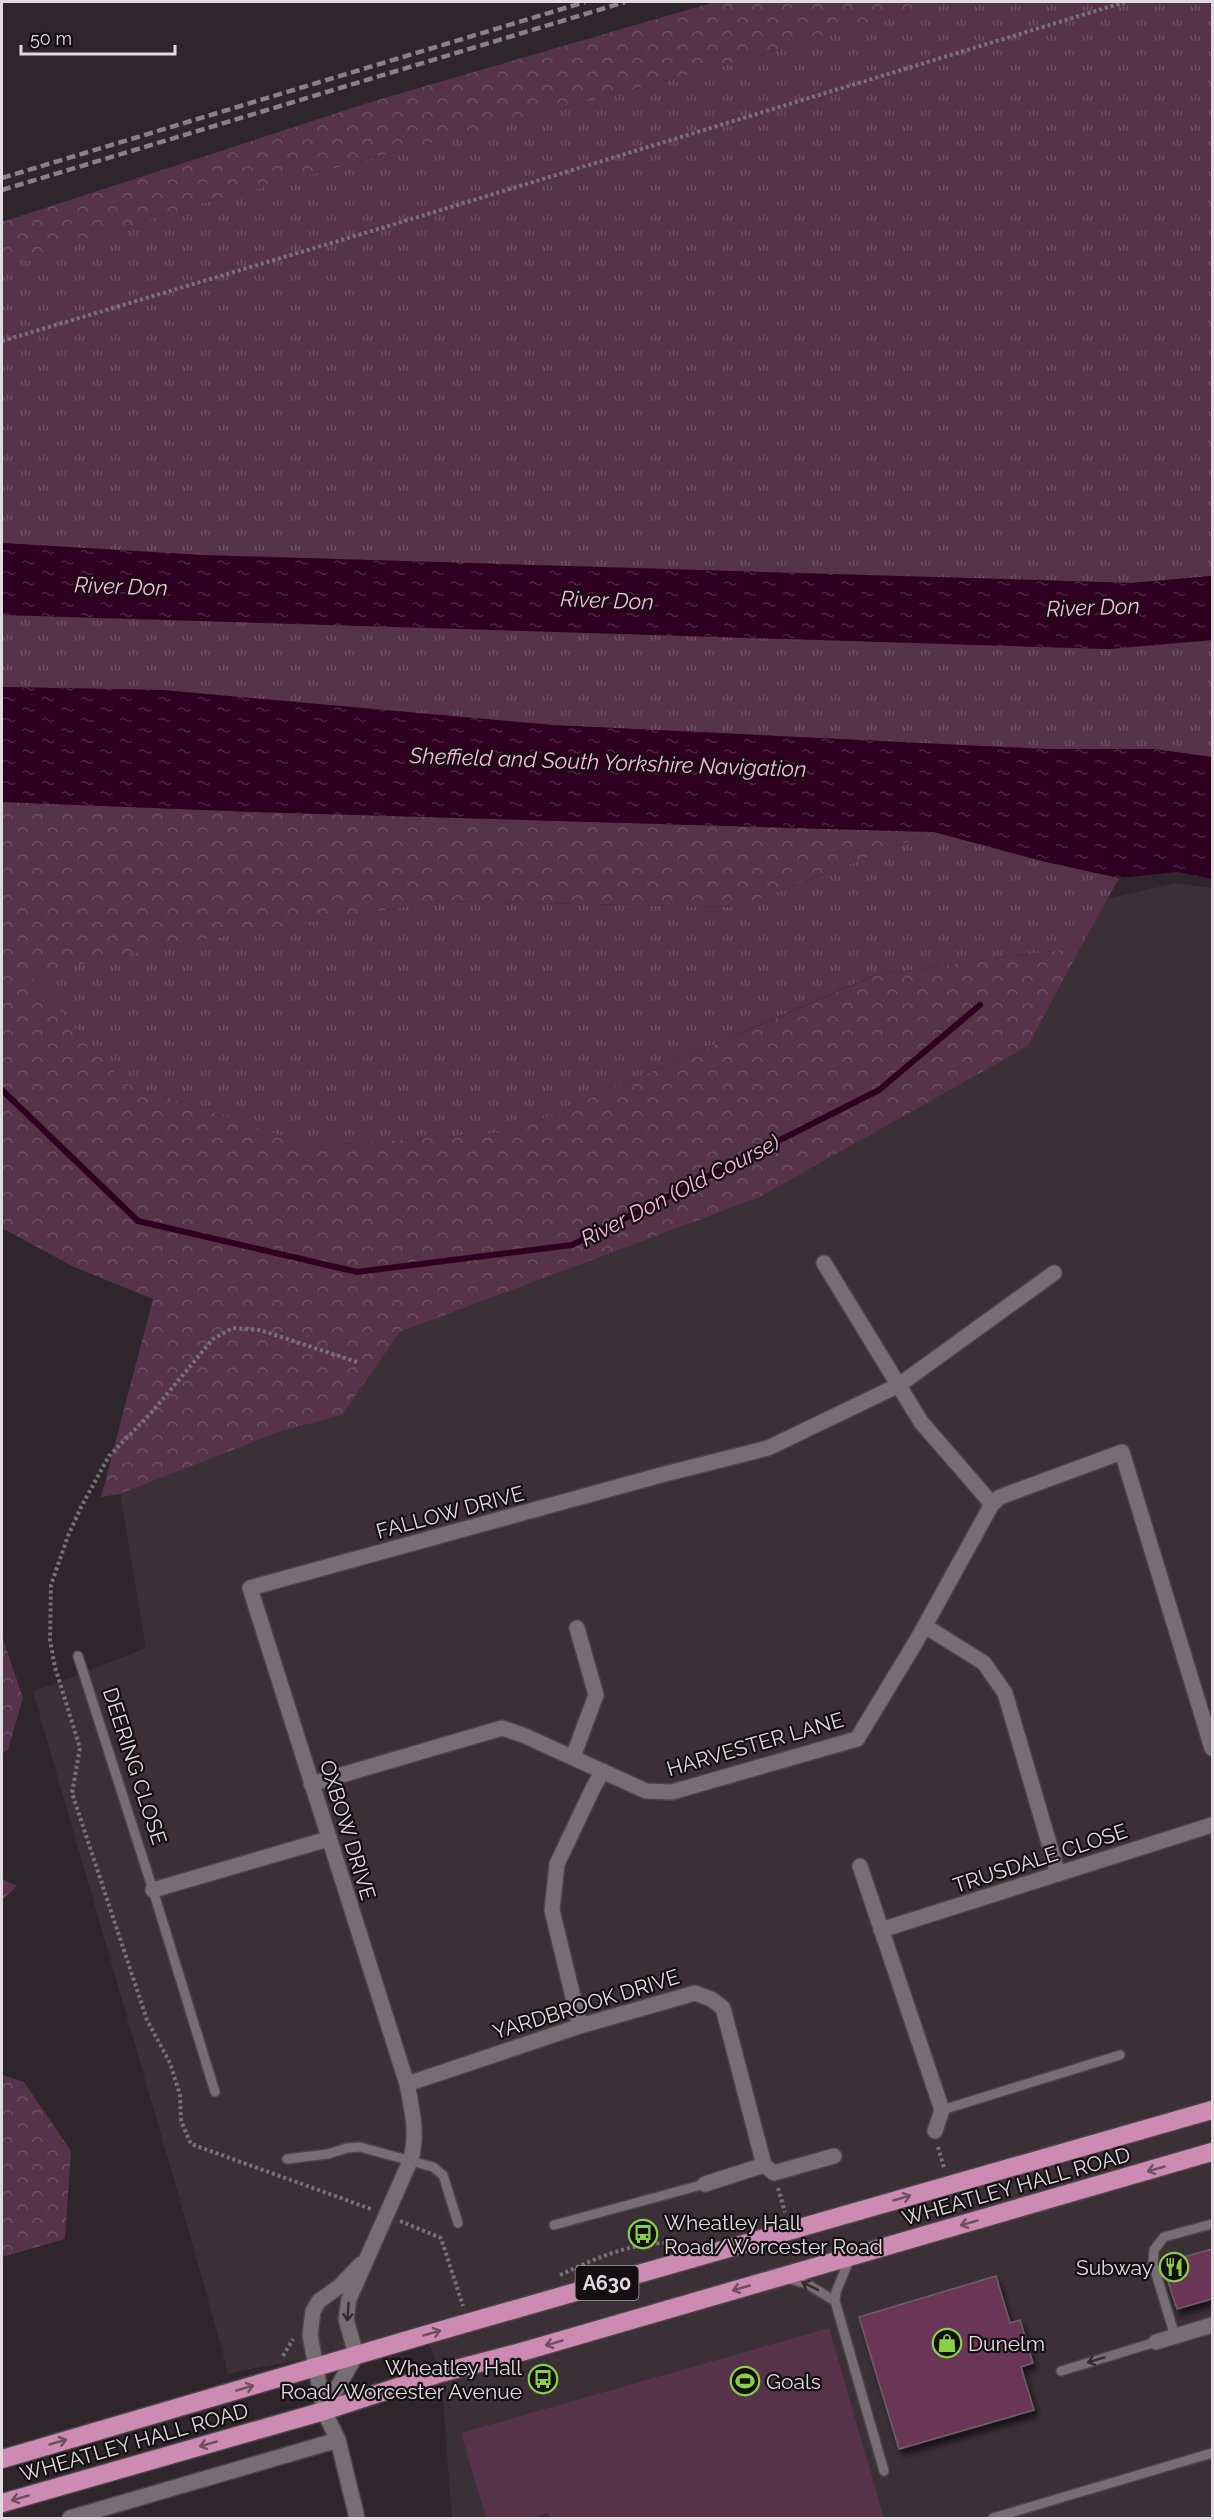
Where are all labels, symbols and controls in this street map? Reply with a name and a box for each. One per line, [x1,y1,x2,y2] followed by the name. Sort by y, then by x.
[21,18,176,56] scale bar
[30,28,72,49] text: 50 m
[74,571,168,601] water label: River Don
[560,585,654,615] water label: River Don
[1046,592,1140,622] water label: River Don
[408,742,807,782] water label: Sheffield and South Yorkshire Navigation
[576,1128,784,1251] water label: River Don (Old Course)
[373,1480,527,1544] street label: FALLOW DRIVE
[98,1684,172,1848] street label: DEERING CLOSE
[664,1707,846,1781] street label: HARVESTER LANE
[315,1757,381,1903] street label: OXBOW DRIVE
[950,1818,1130,1898] street label: TRUSDALE CLOSE
[490,1964,682,2044] street label: YARDBROOK DRIVE
[899,2141,1133,2231] street label: WHEATLEY HALL ROAD
[1147,2164,1166,2175] one-way arrow
[892,2192,911,2203] one-way arrow
[664,2210,883,2259] place label: Wheatley Hall Road/Worcester Road
[627,2218,659,2250] bus stop icon: Wheatley Hall Road/Worcester Road
[960,2218,979,2229] one-way arrow
[1158,2251,1190,2283] restaurant icon: Subway
[1076,2255,1153,2280] place label: Subway
[576,2266,638,2300] road number: A630
[801,2280,819,2292] one-way arrow
[732,2283,751,2294] one-way arrow
[342,2302,353,2322] one-way arrow
[422,2327,441,2338] one-way arrow
[931,2327,963,2359] shop icon: Dunelm
[968,2331,1045,2356] place label: Dunelm
[545,2337,564,2349] one-way arrow
[281,2355,522,2404] place label: Wheatley Hall Road/Worcester Avenue
[1087,2355,1106,2366] one-way arrow
[527,2363,559,2395] bus stop icon: Wheatley Hall Road/Worcester Avenue
[729,2365,761,2397] sports icon: Goals
[766,2369,821,2394] place label: Goals
[235,2382,254,2393] one-way arrow
[17,2397,251,2487] street label: WHEATLEY HALL ROAD
[48,2436,67,2447] one-way arrow
[198,2439,217,2451] one-way arrow
[11,2493,30,2504] one-way arrow

